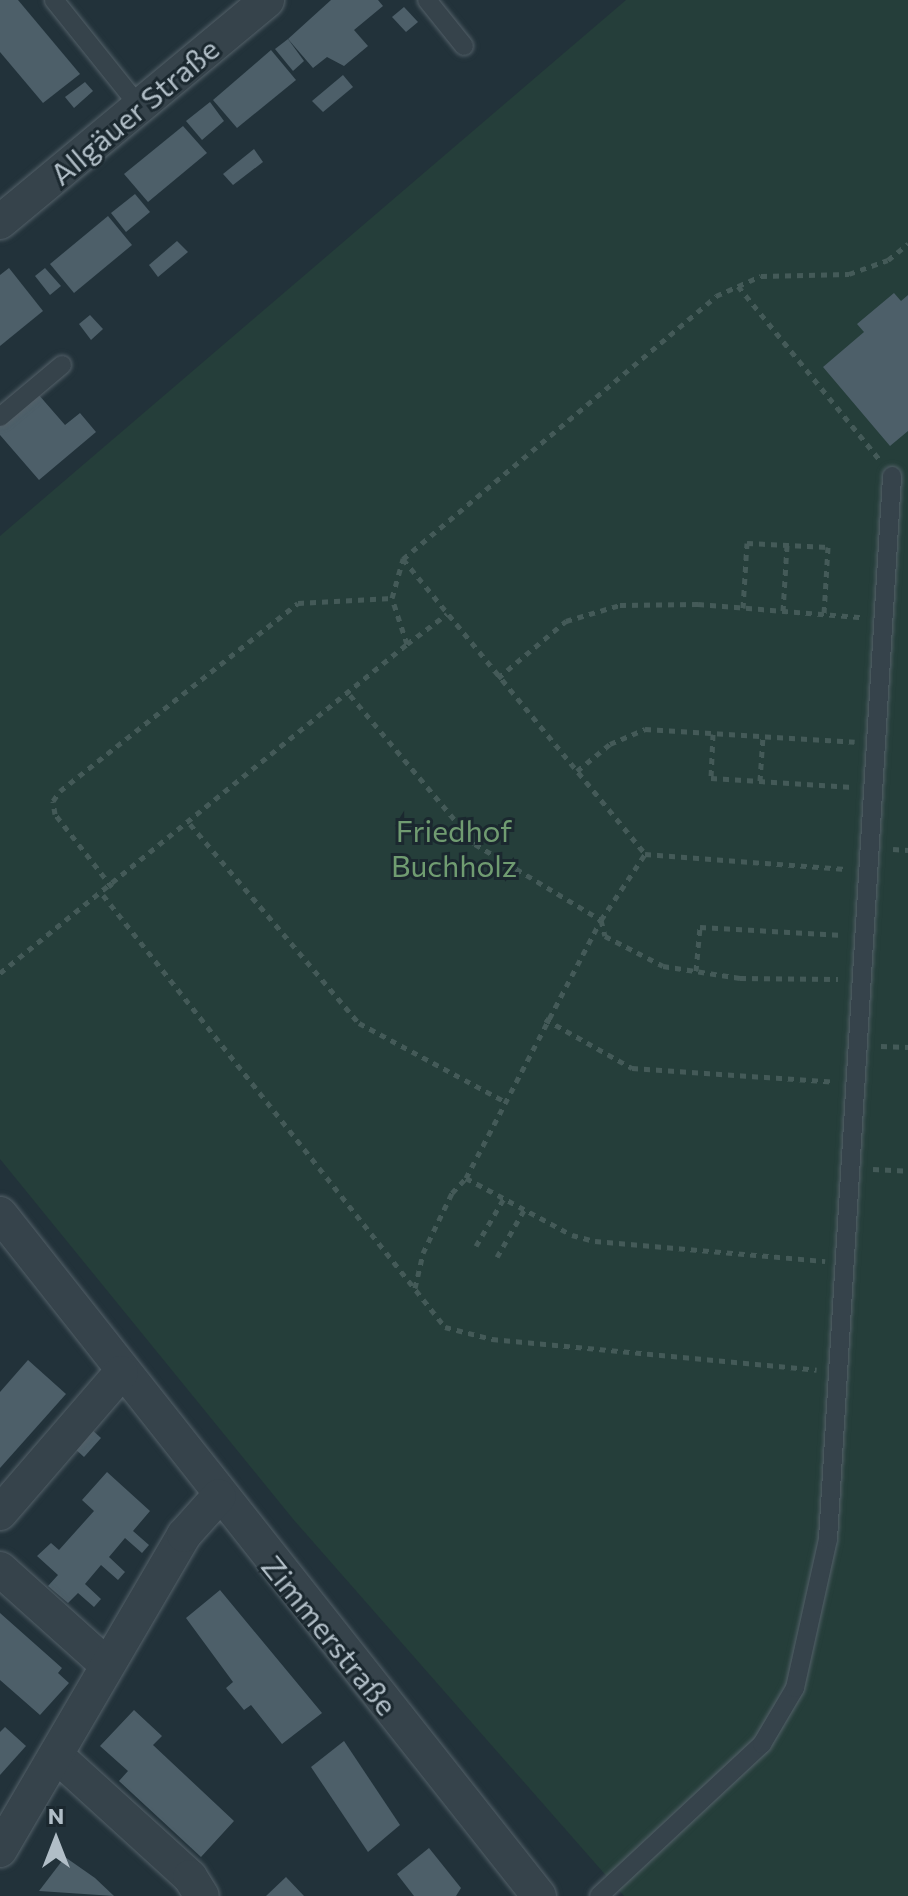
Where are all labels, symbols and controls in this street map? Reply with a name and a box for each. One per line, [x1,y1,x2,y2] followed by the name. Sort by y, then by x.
[42,30,226,192] street label: Allgäuer Straße
[391,812,517,882] park label: Friedhof Buchholz
[255,1548,405,1722] street label: Zimmerstraße
[16,1800,96,1880] north arrow
[48,1802,64,1829] text: N

